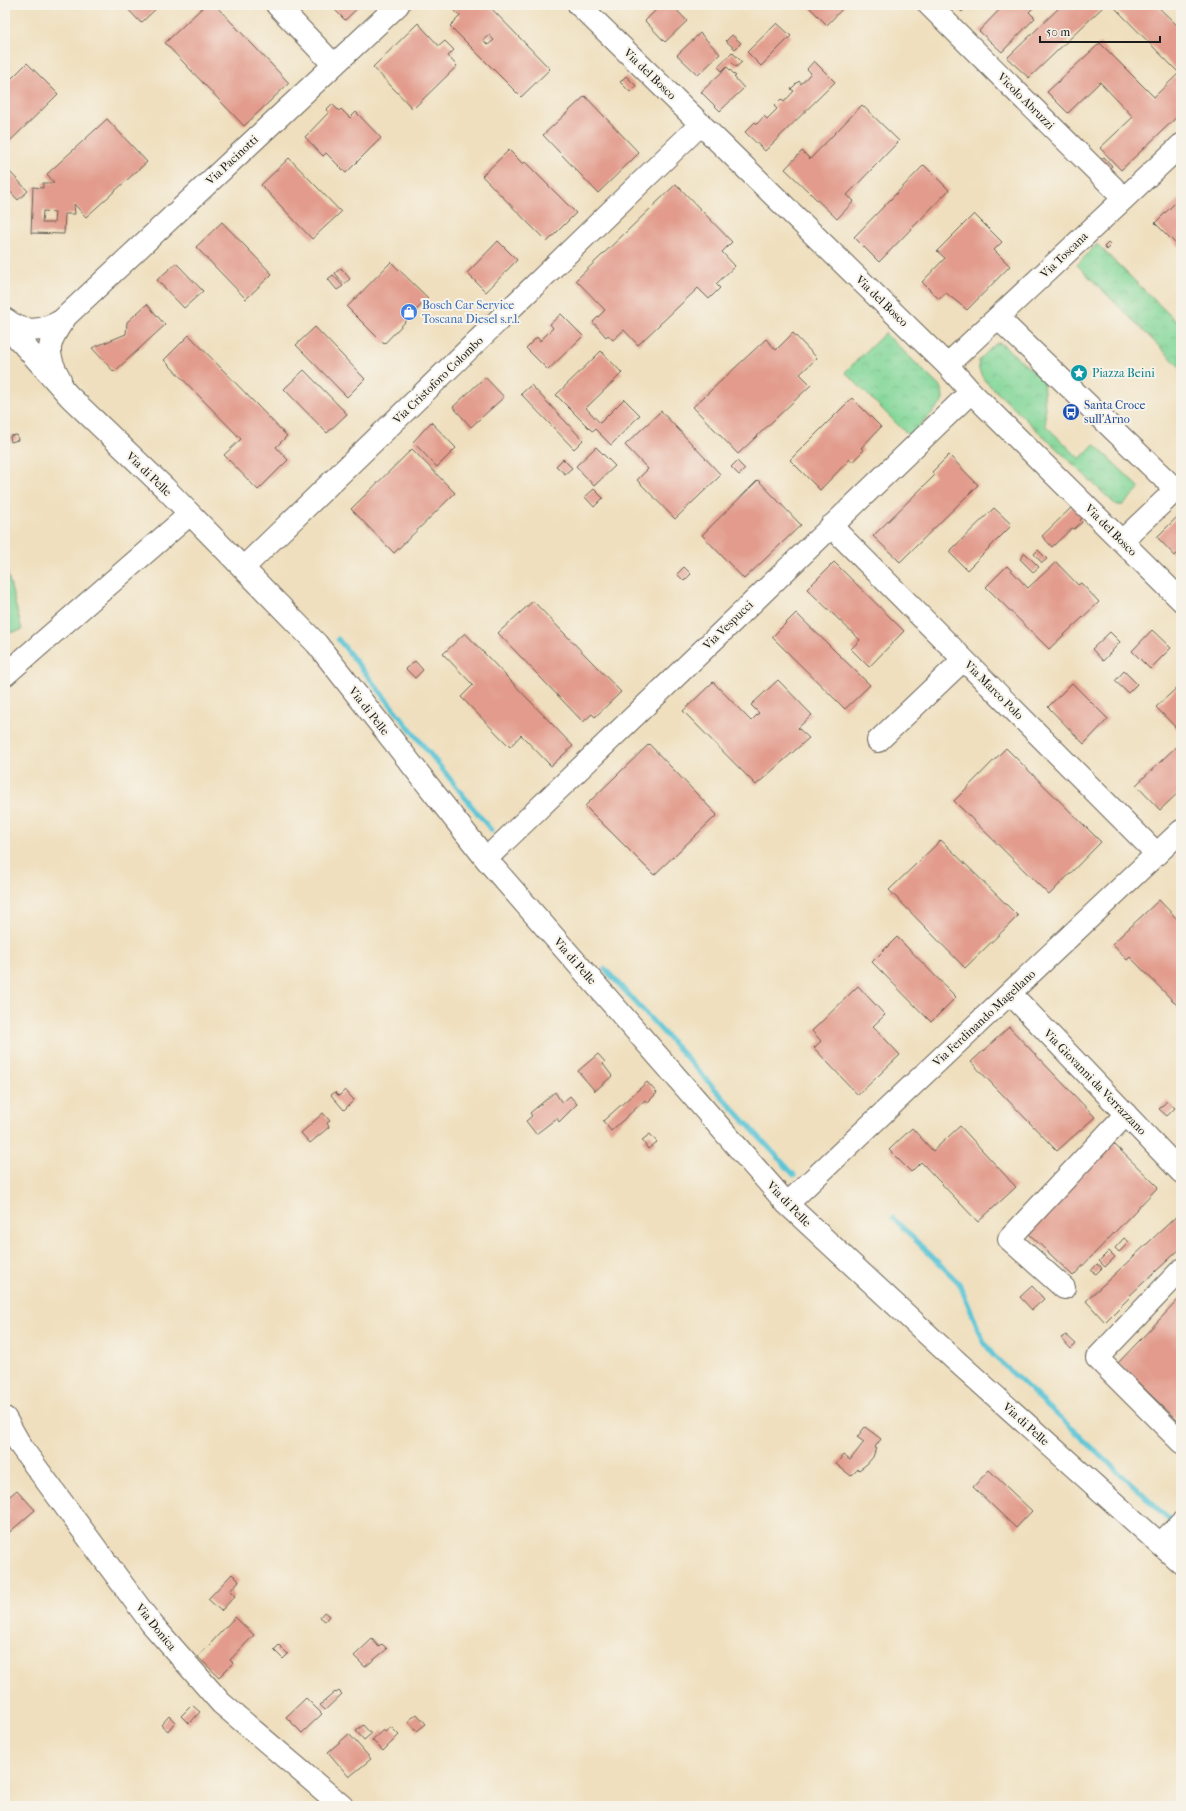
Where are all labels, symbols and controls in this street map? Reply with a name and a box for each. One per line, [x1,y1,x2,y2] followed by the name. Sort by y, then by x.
[1040,18,1160,44] scale bar
[1046,25,1070,39] text: 50 m
[620,45,679,102] street label: Via del Bosco
[994,69,1058,133] street label: Vicolo Abruzzi
[202,132,261,188] street label: Via Pacinotti
[1037,229,1091,282] street label: Via Toscana
[852,272,911,329] street label: Via del Bosco
[422,298,520,326] place label: Bosch Car Service Toscana Diesel s.r.l.
[399,302,419,322] shop icon: Bosch Car Service Toscana Diesel s.r.l.
[389,333,486,427] street label: Via Cristoforo Colombo
[1069,363,1089,383] place icon: Piazza Beini
[1092,366,1155,380] place label: Piazza Beini
[1084,398,1145,426] place label: Santa Croce sull'Arno
[1061,402,1081,422] bus stop icon: Santa Croce sull'Arno
[123,448,175,499] street label: Via di Pelle
[1081,500,1140,559] street label: Via del Bosco
[699,597,756,653] street label: Via Vespucci
[961,657,1026,722] street label: Via Marco Polo
[345,683,392,738] street label: Via di Pelle
[550,934,599,987] street label: Via di Pelle
[929,967,1038,1070] street label: Via Ferdinando Magellano
[1040,1026,1149,1138] street label: Via Giovanni da Verrazzano
[763,1178,814,1230] street label: Via di Pelle
[999,1399,1052,1448] street label: Via di Pelle
[132,1600,179,1653] street label: Via Donica

